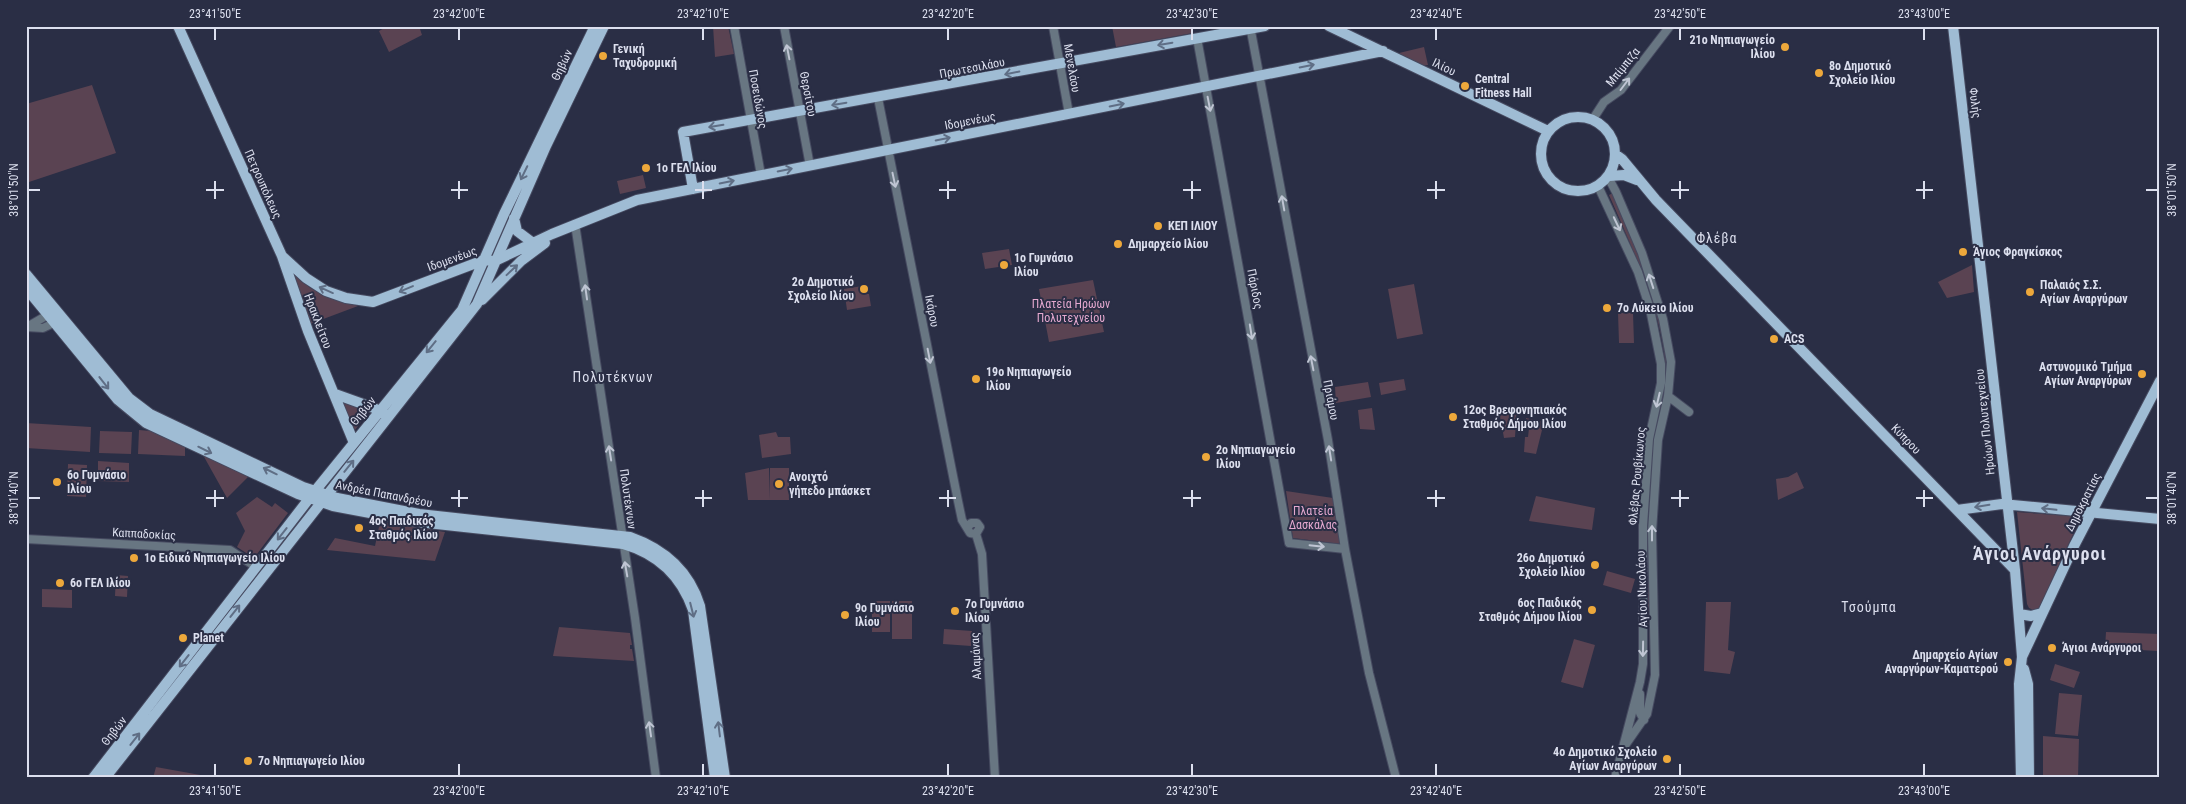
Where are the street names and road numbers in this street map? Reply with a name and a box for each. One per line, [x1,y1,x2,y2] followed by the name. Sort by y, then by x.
[1061,43,1083,94] street label: Μενελάου
[1603,45,1643,89] street label: Μπίμπιζα
[548,47,576,83] street label: Θηβών
[938,55,1006,81] street label: Πρωτεσιλάου
[1430,55,1458,79] street label: Ιλίου
[746,68,770,130] street label: Ποσειδώνος
[797,70,819,118] street label: Θερσίτου
[1966,87,1984,119] street label: Φυλής
[943,109,997,133] street label: Ιδομενέως
[241,147,285,221] street label: Πετρουπόλεως
[425,243,479,274] street label: Ιδομενέως
[1244,268,1266,311] street label: Πάριδος
[301,292,335,351] street label: Ηρακλείτου
[922,294,942,329] street label: Ικάρου
[1972,368,1998,476] street label: Ηρώων Πολυτεχνείου
[1320,379,1342,422] street label: Πριάμου
[347,394,379,428] street label: Θηβών
[1888,421,1924,457] street label: Κύπρου
[1626,426,1648,526] street label: Φλέβας Ρουβίκωνος
[617,468,639,530] street label: Πολυτέκνων
[2062,470,2104,534] street label: Δημοκρατίας
[335,478,434,510] street label: Ανδρέα Παπανδρέου
[112,525,177,543] street label: Καππαδοκίας
[1634,550,1650,628] street label: Αγίου Νικολάου
[968,632,984,680] street label: Αλαμάνας
[98,714,130,748] street label: Θηβών

